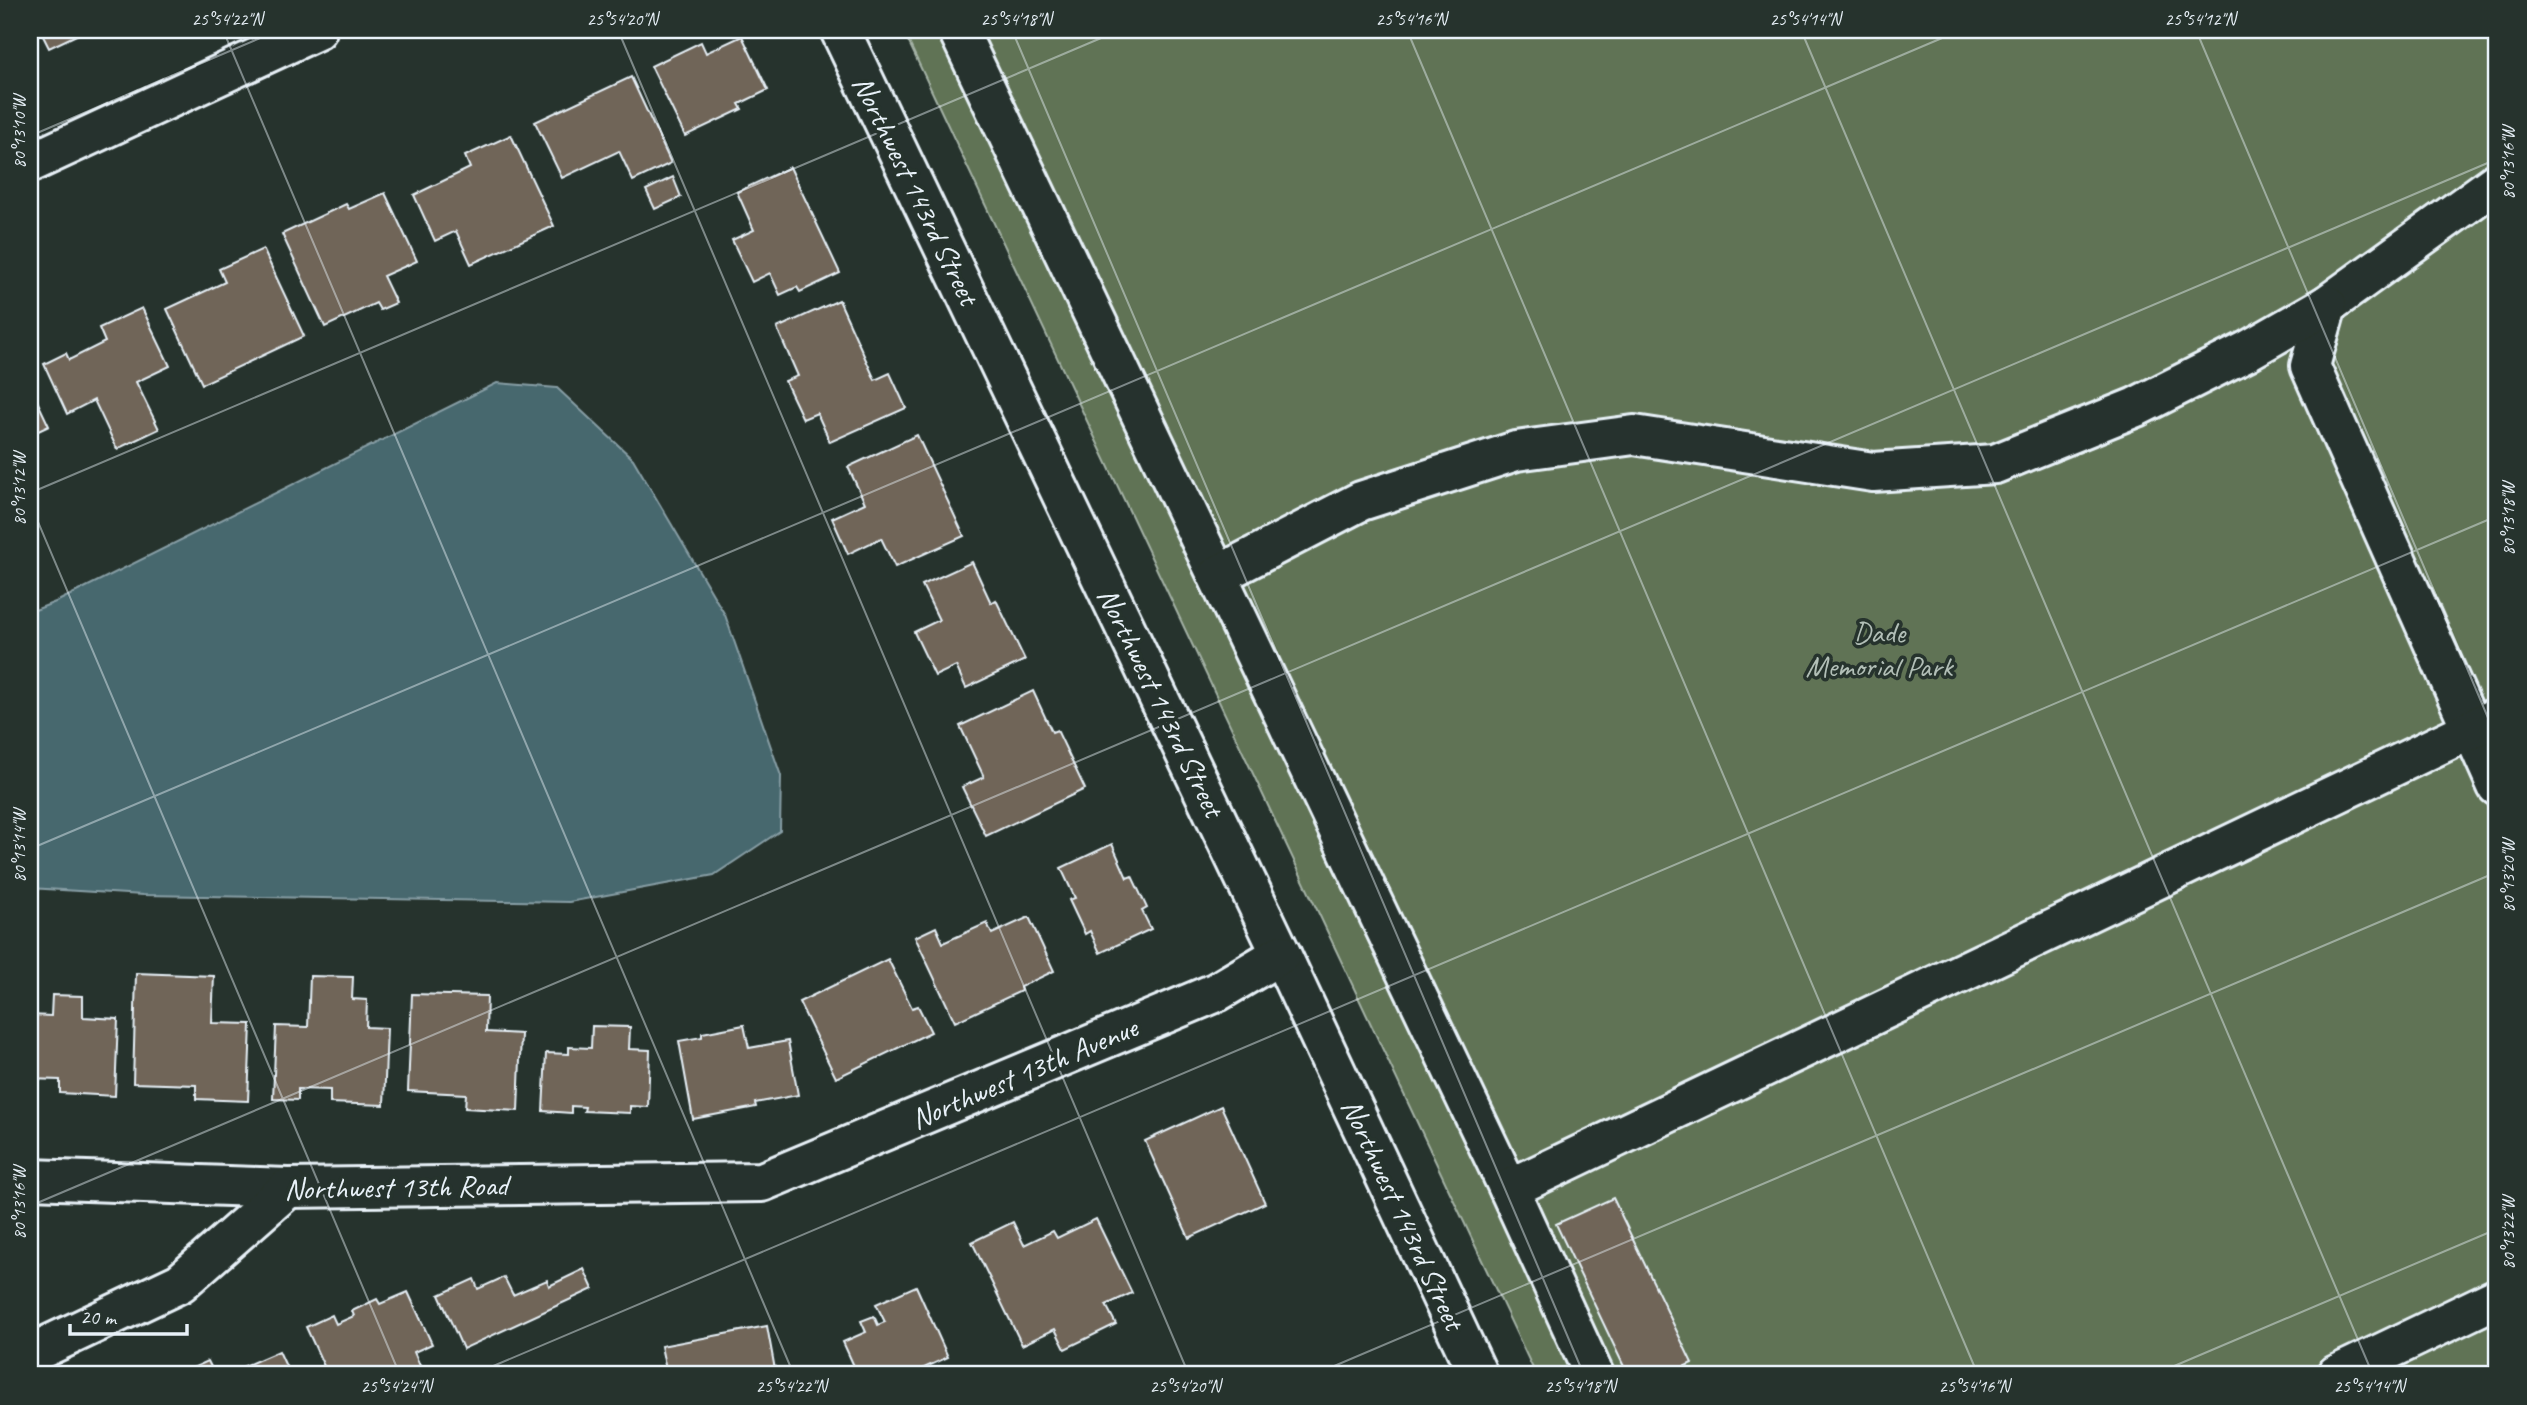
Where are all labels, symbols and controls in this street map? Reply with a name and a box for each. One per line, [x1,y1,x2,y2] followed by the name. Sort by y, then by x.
[192,8,266,30] text: 25°54'22"N
[587,8,661,30] text: 25°54'20"N
[981,8,1055,30] text: 25°54'18"N
[1376,8,1450,30] text: 25°54'16"N
[1770,8,1844,30] text: 25°54'14"N
[2165,8,2239,30] text: 25°54'12"N
[844,69,989,314] street label: Northwest 143rd Street
[8,92,30,169] text: 80°13'10"W
[2497,123,2519,200] text: 80°13'16"W
[8,449,30,526] text: 80°13'12"W
[2497,479,2519,556] text: 80°13'18"W
[1089,581,1234,826] street label: Northwest 143rd Street
[1806,613,1954,685] park label: Dade Memorial Park
[8,806,30,883] text: 80°13'14"W
[2497,836,2519,913] text: 80°13'20"W
[905,1007,1145,1138] street label: Northwest 13th Avenue
[1333,1092,1474,1338] street label: Northwest 143rd Street
[8,1163,30,1240] text: 80°13'16"W
[284,1166,512,1208] street label: Northwest 13th Road
[2497,1193,2519,1270] text: 80°13'22"W
[70,1293,187,1337] scale bar
[80,1304,118,1330] text: 20 m
[361,1375,435,1397] text: 25°54'24"N
[756,1375,830,1397] text: 25°54'22"N
[1150,1375,1224,1397] text: 25°54'20"N
[1545,1375,1619,1397] text: 25°54'18"N
[1939,1375,2013,1397] text: 25°54'16"N
[2334,1375,2408,1397] text: 25°54'14"N

